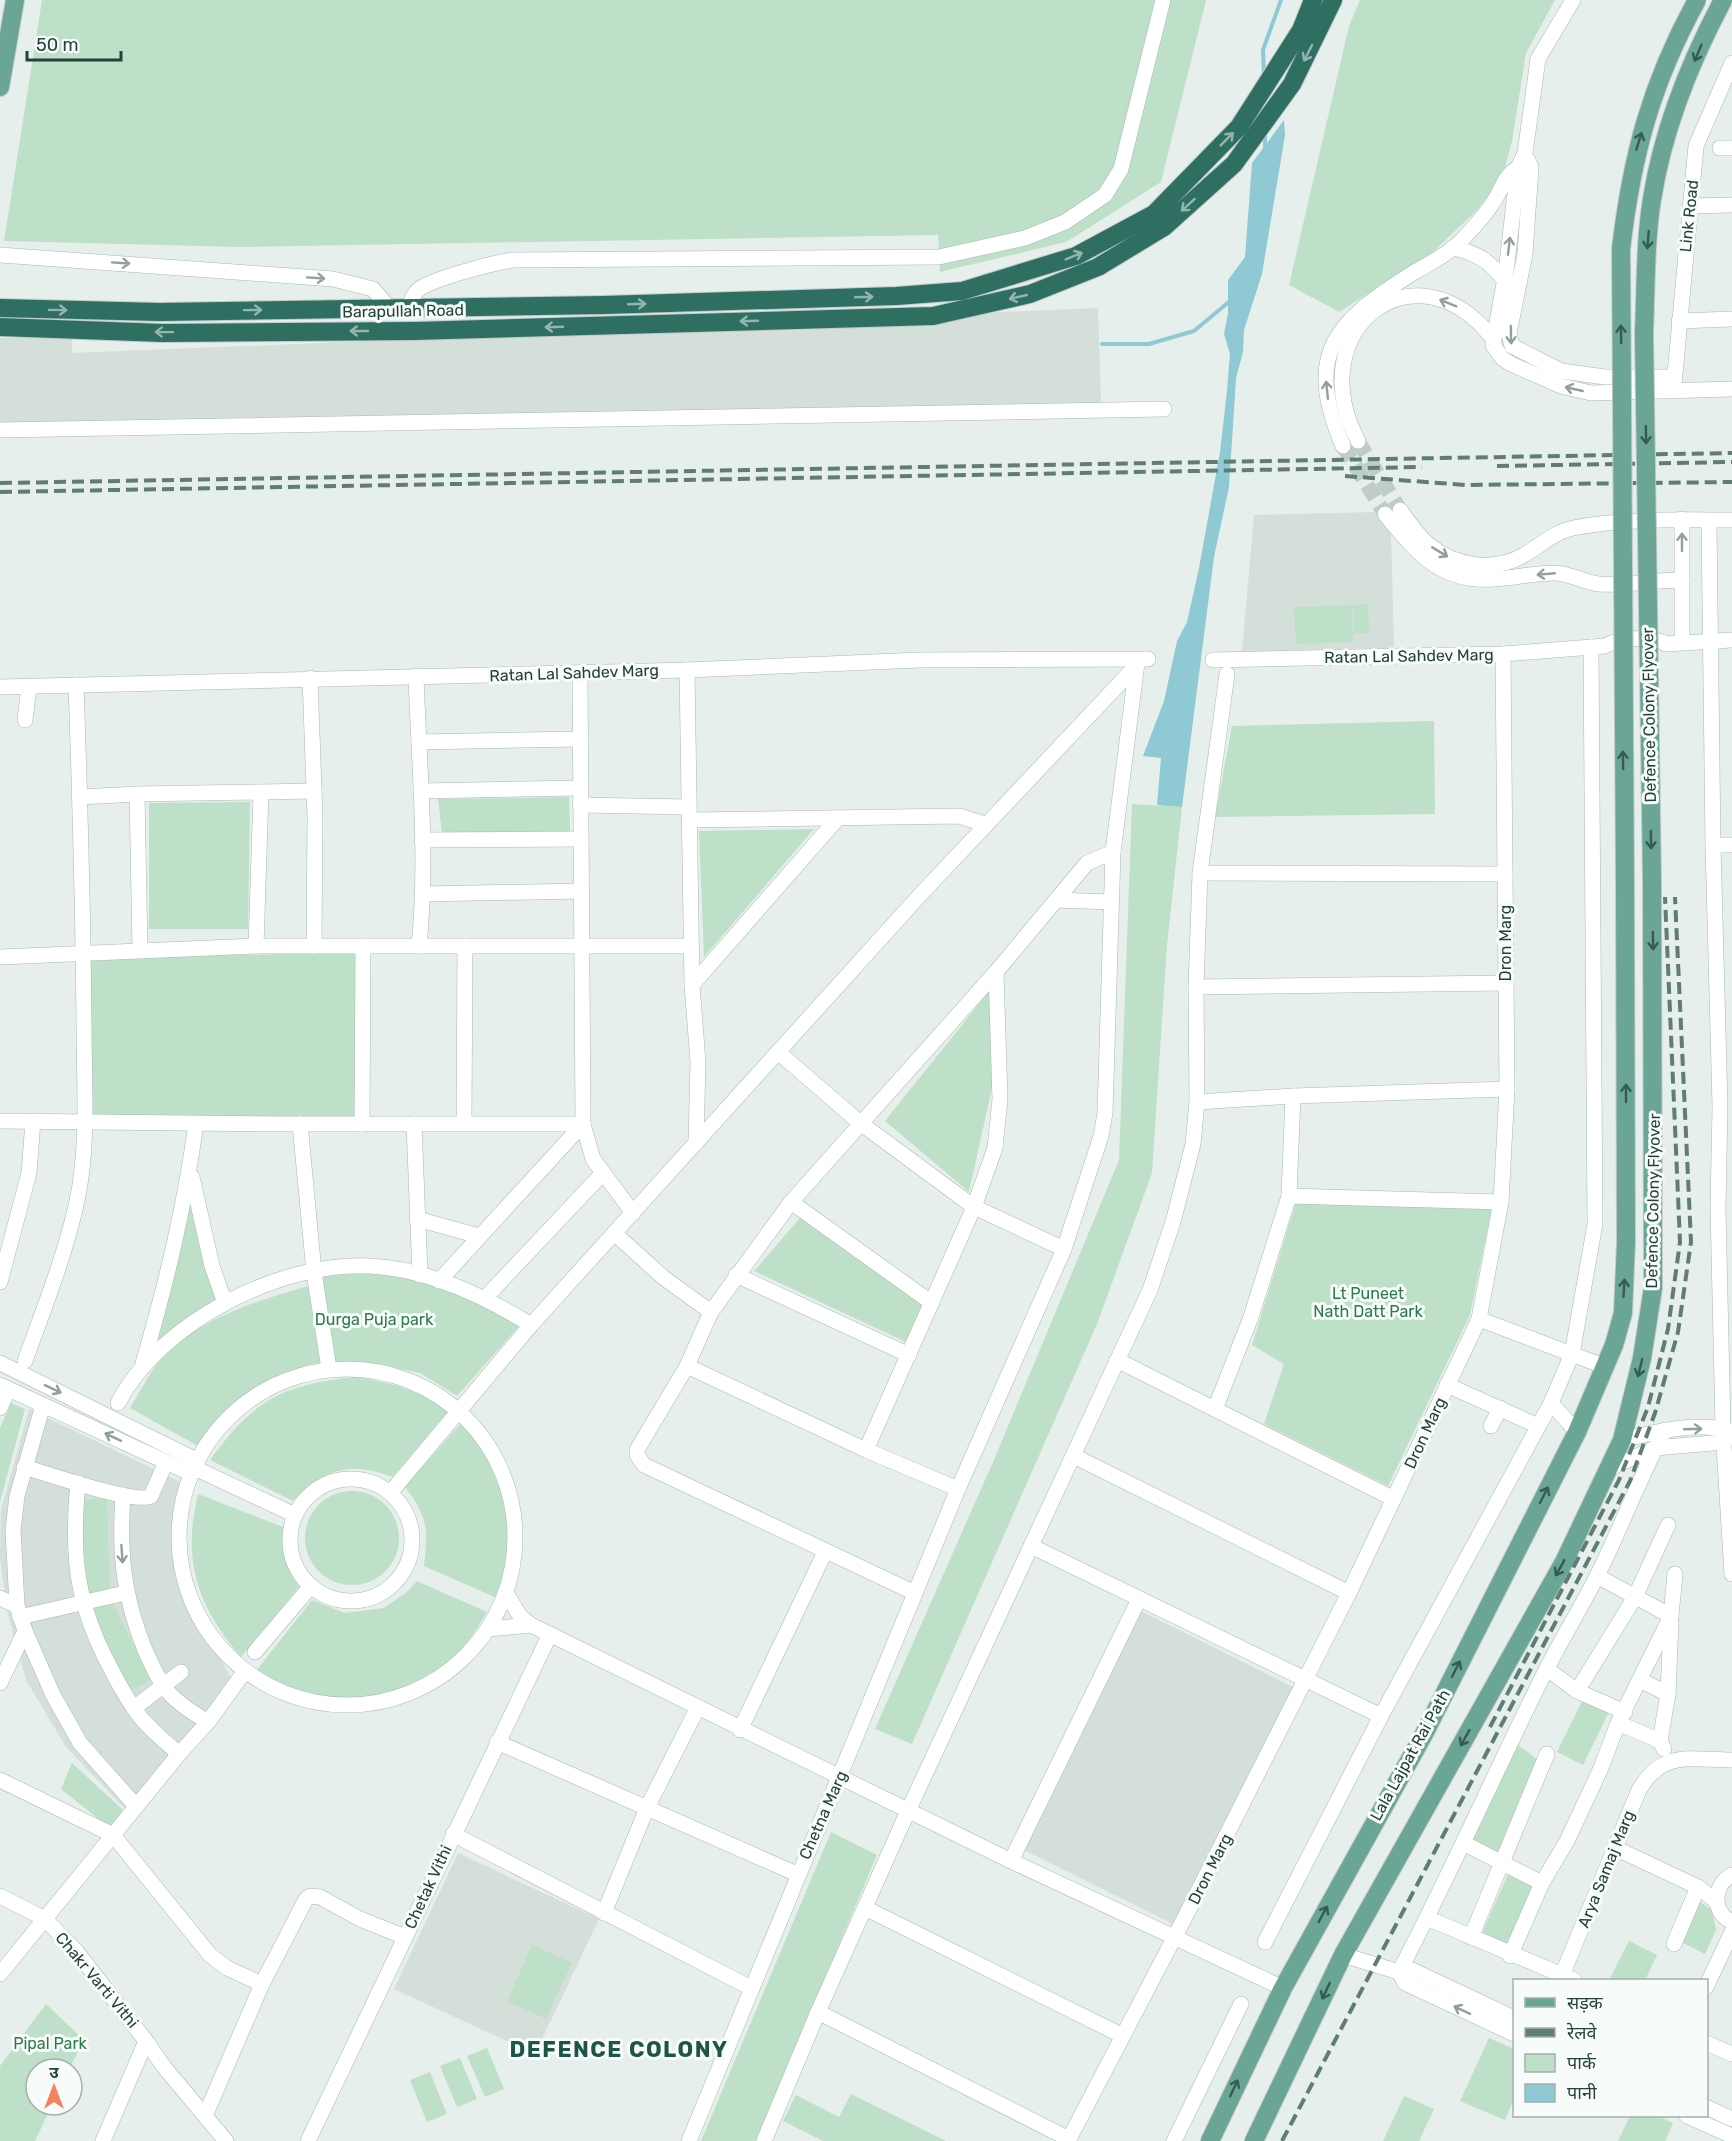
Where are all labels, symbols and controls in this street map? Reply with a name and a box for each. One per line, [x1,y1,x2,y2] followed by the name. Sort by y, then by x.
[27,24,122,62] scale bar
[36,34,79,56] text: 50 m
[1301,43,1313,61] one-way arrow
[1692,43,1703,61] one-way arrow
[1220,132,1234,147] one-way arrow
[1634,132,1645,151] one-way arrow
[1676,179,1702,253] street label: Link Road
[1181,198,1196,212] one-way arrow
[1642,230,1653,249] one-way arrow
[1504,237,1515,256] one-way arrow
[1064,250,1083,261] one-way arrow
[111,258,131,269] one-way arrow
[305,272,325,283] one-way arrow
[853,291,873,303] one-way arrow
[1009,291,1028,303] one-way arrow
[1439,297,1458,308] one-way arrow
[627,298,647,309] one-way arrow
[342,300,464,322] street label: Barapullah Road
[48,304,68,315] one-way arrow
[243,305,263,316] one-way arrow
[739,315,759,327] one-way arrow
[544,321,564,332] one-way arrow
[1506,324,1517,344] one-way arrow
[350,325,370,337] one-way arrow
[1615,325,1627,345] one-way arrow
[155,327,175,338] one-way arrow
[1321,381,1332,401] one-way arrow
[1565,383,1584,395] one-way arrow
[1640,424,1651,444] one-way arrow
[1676,532,1688,552] one-way arrow
[1431,546,1448,558] one-way arrow
[1536,569,1556,580] one-way arrow
[1638,627,1660,803] street label: Defence Colony Flyover
[1324,645,1494,667] street label: Ratan Lal Sahdev Marg
[489,661,659,685] street label: Ratan Lal Sahdev Marg
[1617,751,1629,771] one-way arrow
[1645,829,1657,849] one-way arrow
[1496,905,1515,981] street label: Dron Marg
[1647,930,1658,950] one-way arrow
[1620,1083,1632,1103] one-way arrow
[1642,1113,1664,1289] street label: Defence Colony Flyover
[1619,1278,1630,1298] one-way arrow
[1313,1284,1423,1321] park label: Lt Puneet Nath Datt Park
[315,1310,434,1329] park label: Durga Puja park
[1633,1359,1645,1378] one-way arrow
[43,1383,61,1395] one-way arrow
[1400,1394,1450,1472] street label: Dron Marg
[1682,1423,1702,1434] one-way arrow
[105,1431,123,1443] one-way arrow
[1539,1487,1551,1505] one-way arrow
[116,1543,127,1563] one-way arrow
[1554,1559,1566,1576] one-way arrow
[1451,1661,1463,1679] one-way arrow
[1366,1686,1454,1824] street label: Lala Lajpat Rai Path
[1459,1729,1470,1747] one-way arrow
[795,1768,851,1862] street label: Chetna Marg
[1574,1807,1638,1931] street label: Arya Samaj Marg
[1184,1830,1236,1908] street label: Dron Marg
[400,1842,456,1932] street label: Chetak Vithi
[1318,1906,1329,1924] one-way arrow
[51,1928,143,2032] street label: Chakr Varti Vithi
[1513,1979,1708,2117] legend
[1319,1981,1331,1999] one-way arrow
[1567,1992,1604,2014] text: सड़क
[1453,2003,1471,2015] one-way arrow
[1566,2022,1598,2044] text: रेलवे
[13,2034,88,2053] park label: Pipal Park
[510,2036,729,2063] district label: DEFENCE COLONY
[1567,2052,1597,2074] text: पार्क
[24,2057,84,2117] north arrow
[49,2063,59,2082] text: उ
[1229,2080,1241,2098] one-way arrow
[1567,2082,1597,2104] text: पानी

